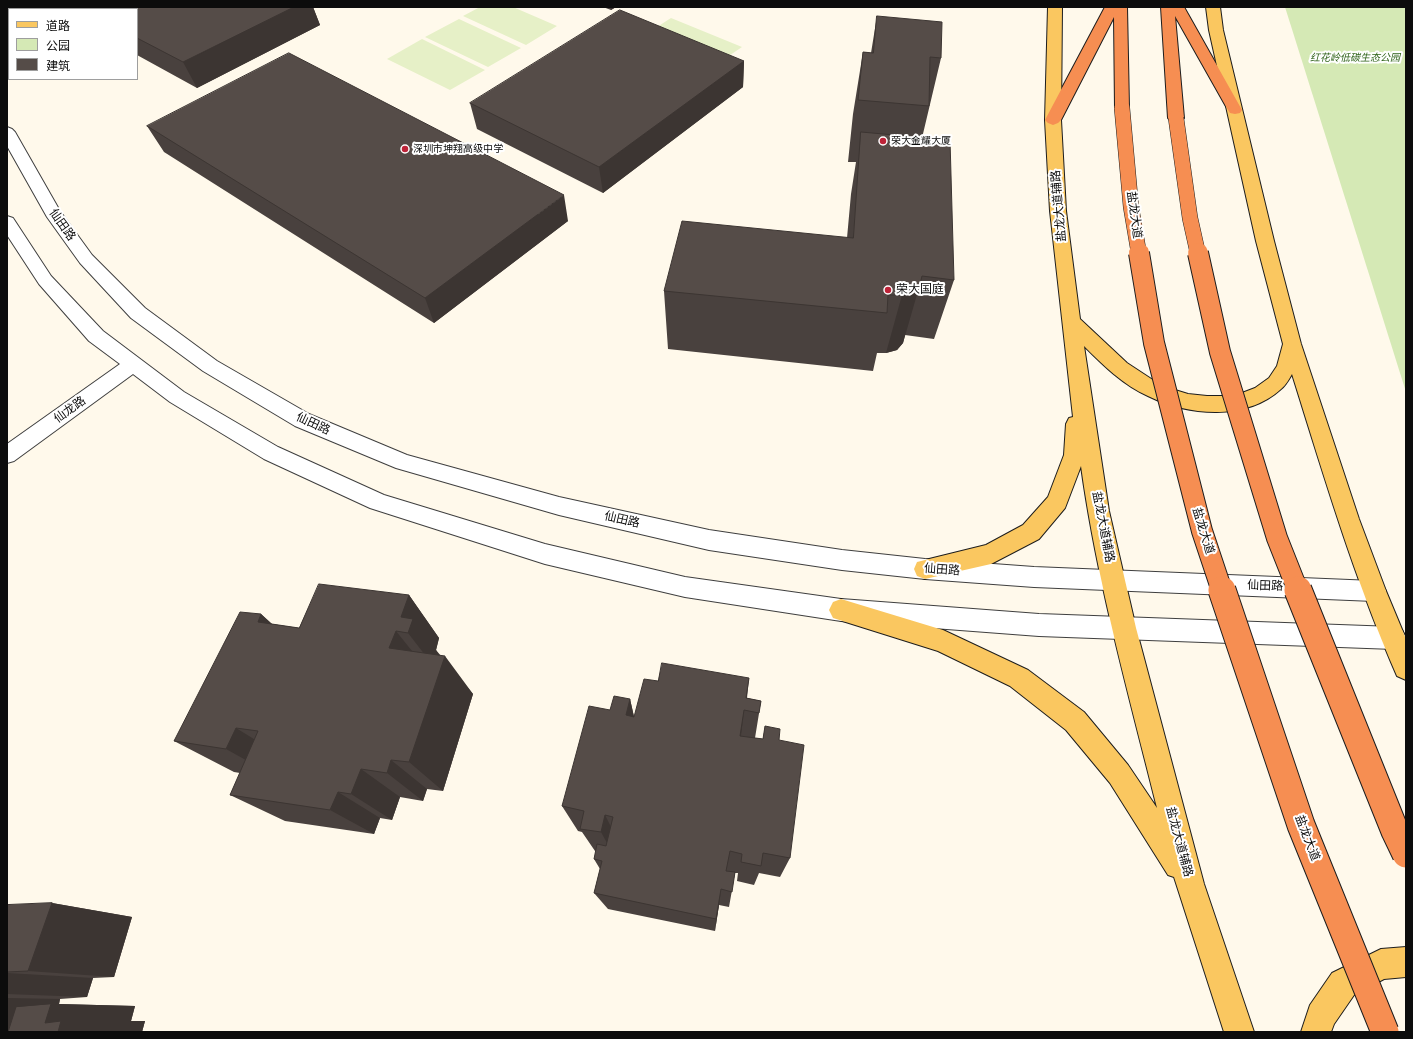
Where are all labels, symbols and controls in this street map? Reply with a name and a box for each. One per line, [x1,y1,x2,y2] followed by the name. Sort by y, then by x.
[8,8,138,80] legend
[46,19,70,33] text: 道路
[46,39,70,53] text: 公园
[1310,52,1400,64] park label: 红花岭低碳生态公园
[46,59,70,73] text: 建筑
[891,135,951,147] place label: 荣大金耀大厦
[878,136,888,146] marker: 荣大金耀大厦
[413,143,503,155] place label: 深圳市坤翔高级中学
[400,144,410,154] marker: 深圳市坤翔高级中学
[1049,170,1069,242] street label: 盐龙大道辅路
[1124,190,1144,240] street label: 盐龙大道
[46,206,78,244] street label: 仙田路
[896,283,944,297] place label: 荣大国庭
[883,285,893,295] marker: 荣大国庭
[51,394,89,426] street label: 仙龙路
[294,410,332,438] street label: 仙田路
[1089,490,1117,564] street label: 盐龙大道辅路
[1189,506,1217,556] street label: 盐龙大道
[603,509,641,531] street label: 仙田路
[924,562,960,578] street label: 仙田路
[1247,578,1283,594] street label: 仙田路
[1163,805,1195,879] street label: 盐龙大道辅路
[1292,813,1322,863] street label: 盐龙大道

